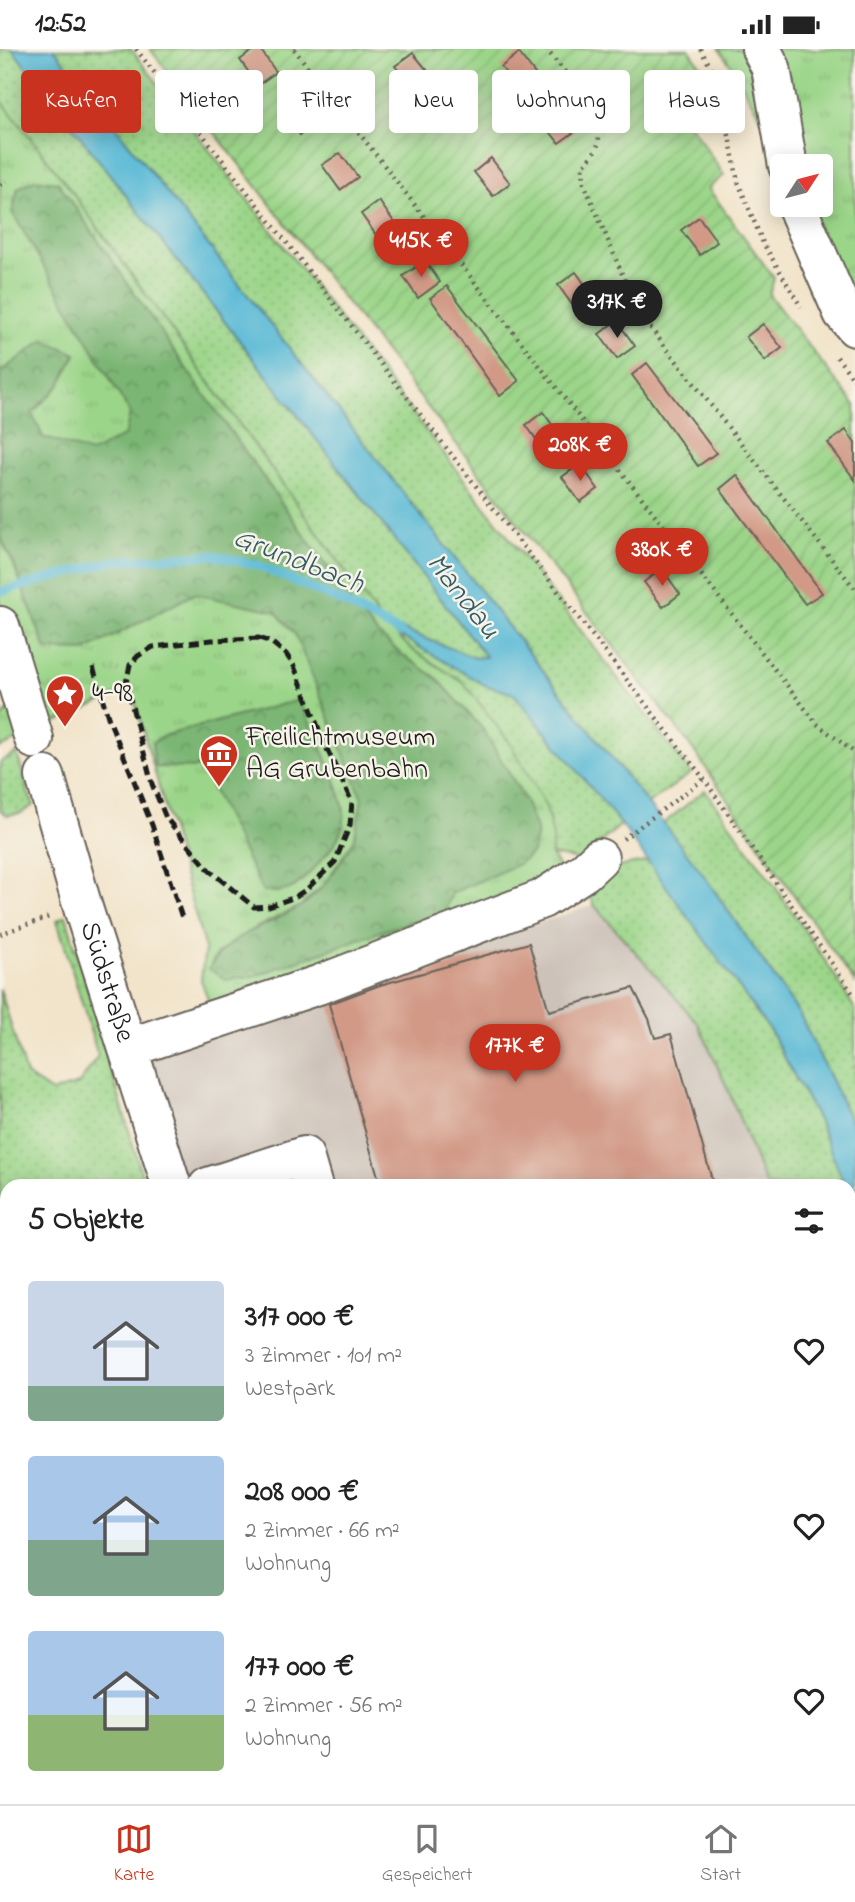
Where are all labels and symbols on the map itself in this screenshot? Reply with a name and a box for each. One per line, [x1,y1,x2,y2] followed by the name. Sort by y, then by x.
[770,154,833,217] north arrow
[364,219,478,279] pin: 415K €
[560,281,674,340] pin: 317K €
[523,423,637,483] pin: 208K €
[226,517,370,607] water label: Grundbach
[605,529,719,588] pin: 380K €
[414,544,510,650] water label: Mandau
[44,673,86,728] place icon: 4-98
[92,674,133,715] place label: 4-98
[245,718,435,791] place label: Freilichtmuseum AG Grubenbahn
[198,733,240,788] museum icon: Freilichtmuseum AG Grubenbahn
[68,916,145,1048] street label: Südstraße
[458,1025,572,1084] pin: 177K €

